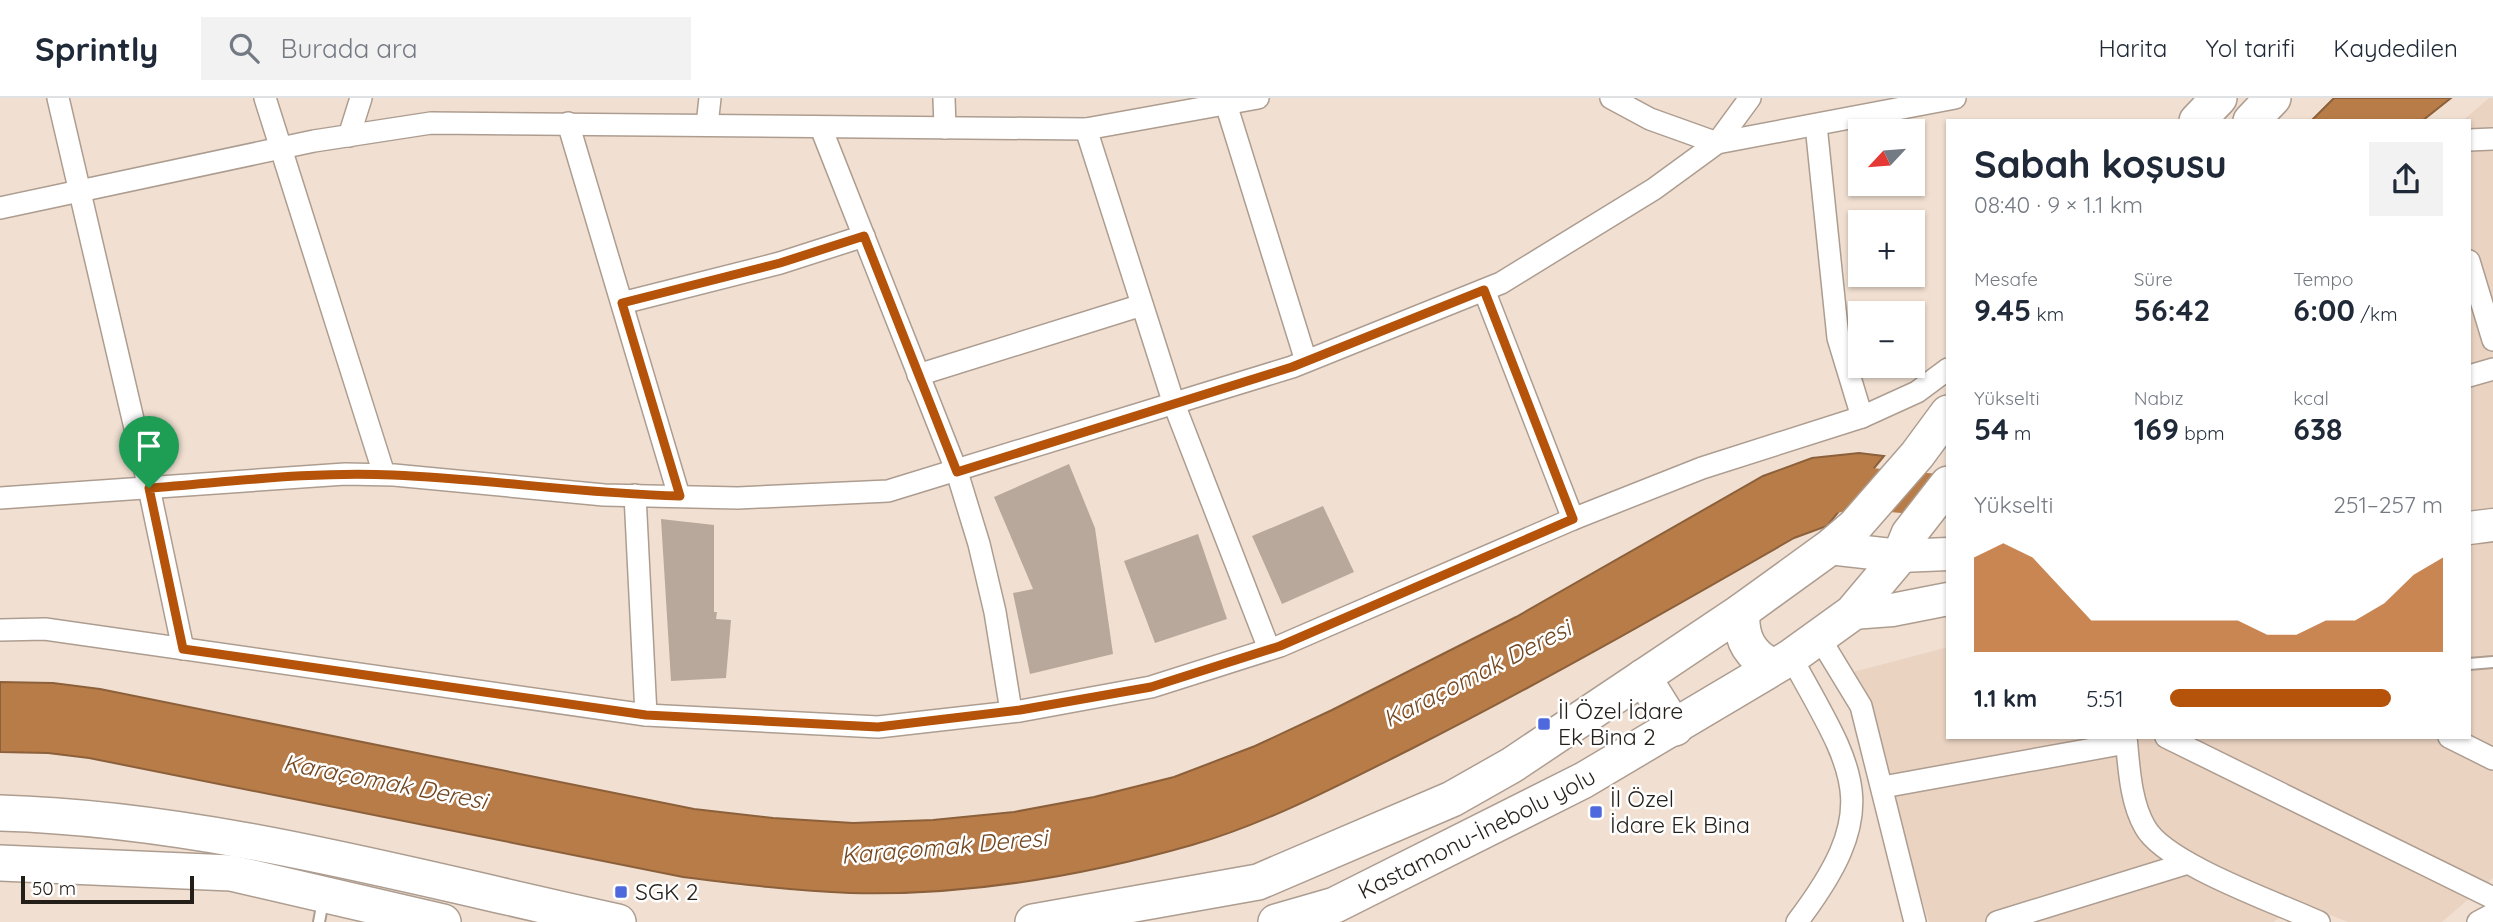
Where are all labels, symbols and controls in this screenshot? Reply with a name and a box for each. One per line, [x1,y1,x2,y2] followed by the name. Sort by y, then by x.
[201,17,691,80] search box
[35,28,159,69] text: Sprintly
[225,29,263,67] icon: search
[281,32,418,65] text: Burada ara
[2099,33,2167,63] text: Harita
[2205,33,2295,63] text: Yol tarifi
[2333,33,2458,63] text: Kaydedilen
[1848,119,1925,196] north arrow
[1848,119,1925,378] map controls
[1974,140,2227,188] text: Sabah koşusu
[2369,142,2443,216] button: share
[1974,190,2143,219] text: 08:40 · 9 × 1.1 km
[1848,210,1925,287] button: +
[1974,267,2038,291] text: Mesafe
[2134,267,2173,291] text: Süre
[2293,267,2354,291] text: Tempo
[1974,291,2031,329] text: 9.45
[2134,291,2210,329] text: 56:42
[2293,291,2355,329] text: 6:00
[1848,301,1925,378] button: −
[2031,302,2064,326] text: km
[2355,302,2398,326] text: /km
[1974,386,2040,410] text: Yükselti
[2134,386,2184,410] text: Nabız
[2293,386,2329,410] text: kcal
[1974,410,2009,448] text: 54
[2134,410,2179,448] text: 169
[2293,410,2342,448] text: 638
[119,416,179,488] pin
[2009,421,2031,445] text: m
[2179,421,2225,445] text: bpm
[130,427,168,465] icon: arrive
[1974,490,2053,519] text: Yükselti
[2333,490,2443,519] text: 251–257 m
[1378,612,1578,733] water label: Karaçomak Deresi
[1974,684,2037,713] text: 1.1 km
[2086,684,2124,713] text: 5:51
[1558,696,1683,751] place label: İl Özel İdare Ek Bina 2
[1536,716,1552,732] marker: İl Özel İdare Ek Bina 2
[281,747,492,816] water label: Karaçomak Deresi
[1353,762,1601,905] street label: Kastamonu-İnebolu yolu
[1610,784,1750,839] place label: İl Özel İdare Ek Bina
[1588,804,1604,820] marker: İl Özel İdare Ek Bina
[840,822,1051,870] water label: Karaçomak Deresi
[21,873,194,905] scale bar
[32,876,76,900] text: 50 m
[635,877,698,906] place label: SGK 2
[613,884,629,900] marker: SGK 2

